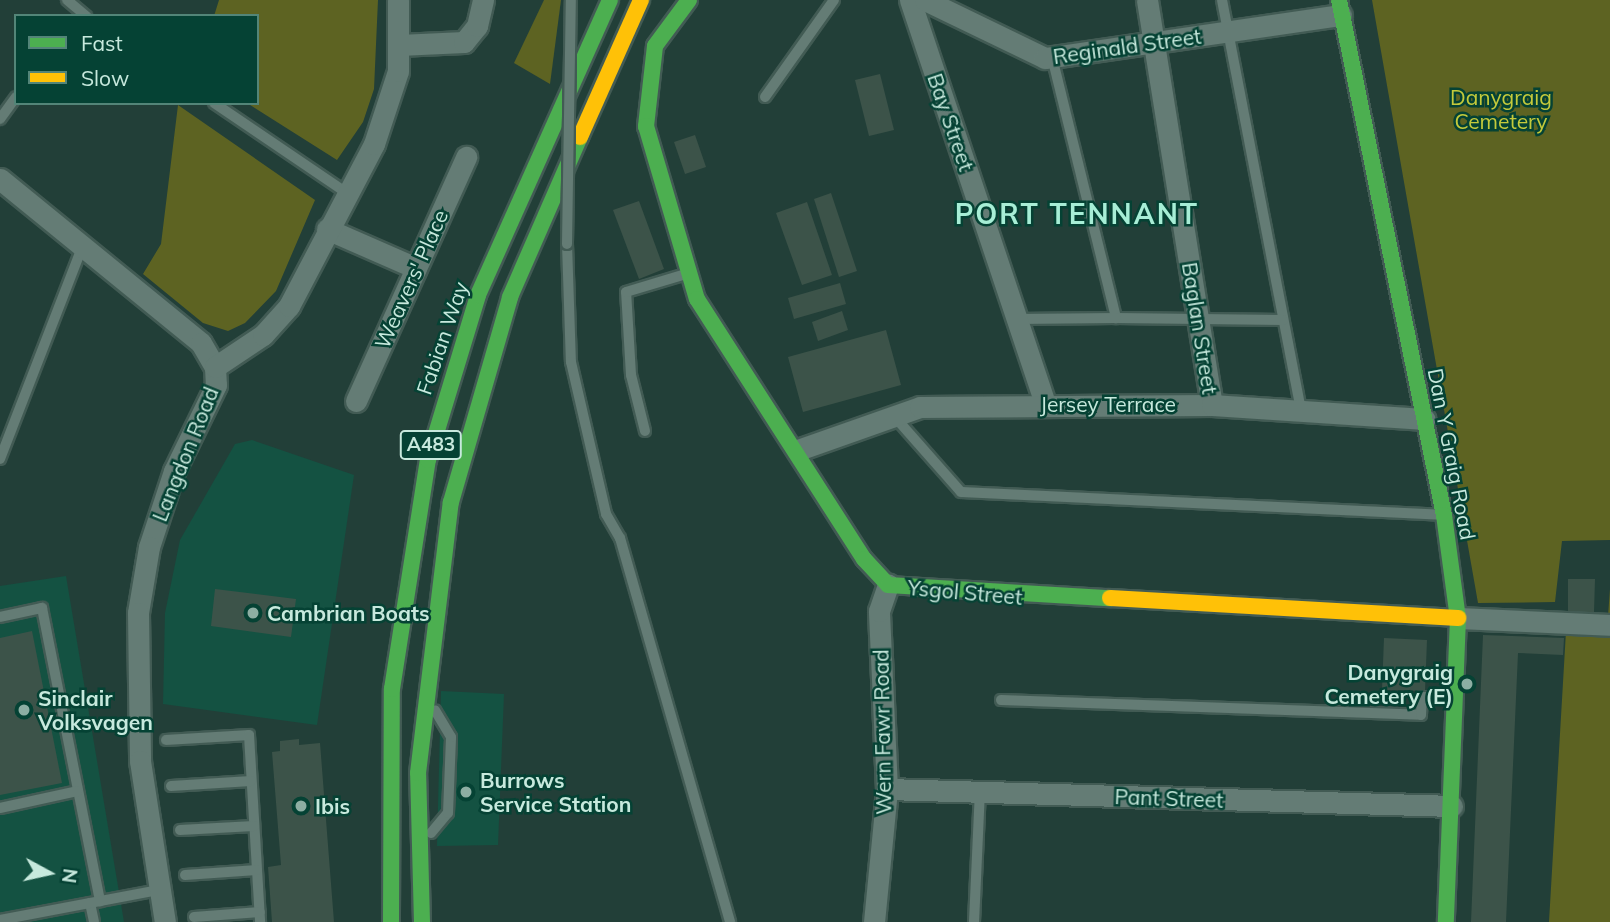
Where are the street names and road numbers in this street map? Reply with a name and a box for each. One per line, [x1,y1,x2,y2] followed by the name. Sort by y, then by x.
[1051,23,1203,69] street label: Reginald Street
[923,70,979,174] street label: Bay Street
[369,206,453,352] street label: Weavers' Place
[1177,260,1223,396] street label: Baglan Street
[411,278,473,398] street label: Fabian Way
[1423,366,1481,542] street label: Dan Y Graig Road
[147,383,223,525] street label: Langdon Road
[1040,391,1176,417] street label: Jersey Terrace
[400,430,462,460] road number: A483
[907,574,1023,610] street label: Ysgol Street
[868,649,896,815] street label: Wern Fawr Road
[1114,784,1224,812] street label: Pant Street

